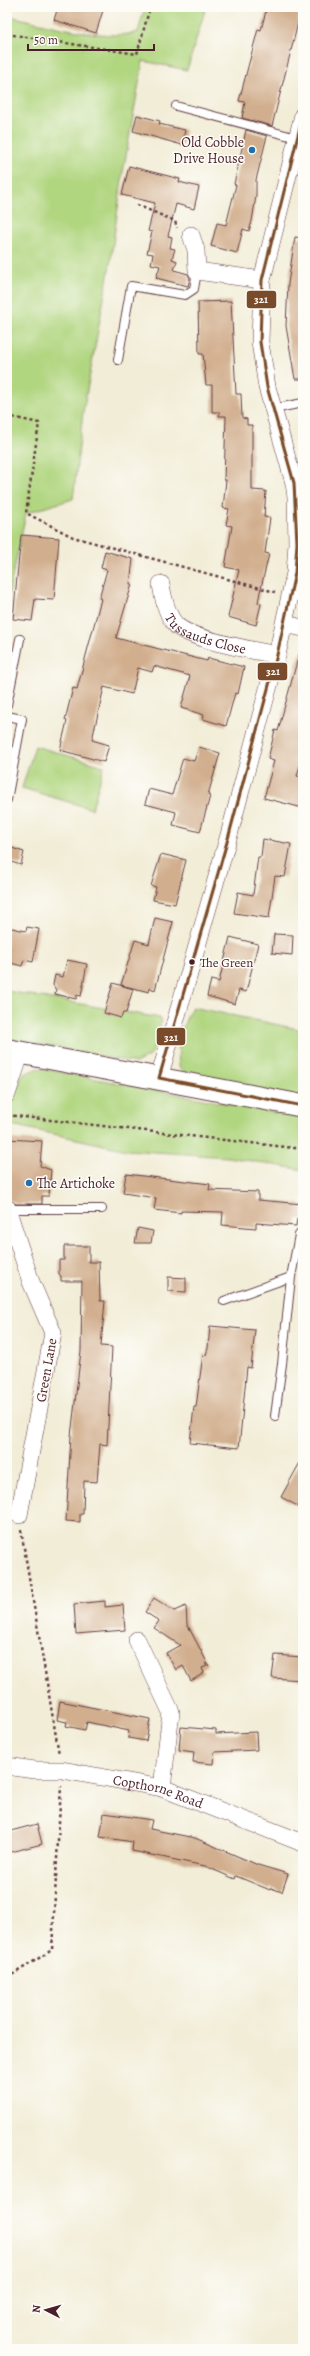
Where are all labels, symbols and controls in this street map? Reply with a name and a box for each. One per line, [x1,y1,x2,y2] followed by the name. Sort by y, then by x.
[28,26,154,52] scale bar
[34,32,58,48] text: 50 m
[173,133,244,168] place label: Old Cobble Drive House
[247,145,257,155] marker: Old Cobble Drive House
[246,290,277,309] line badge: 321
[254,292,268,307] text: 321
[160,610,248,659] street label: Tussauds Close
[257,662,288,681] line badge: 321
[266,664,280,679] text: 321
[200,954,253,971] place label: The Green
[187,957,197,967] marker: The Green
[156,1027,186,1046] line badge: 321
[164,1030,178,1045] text: 321
[37,1174,115,1193] place label: The Artichoke
[24,1178,34,1188] marker: The Artichoke
[32,1337,61,1404] street label: Green Lane
[111,1770,206,1813] street label: Copthorne Road
[26,2290,66,2330] north arrow
[29,2304,44,2314] text: N

